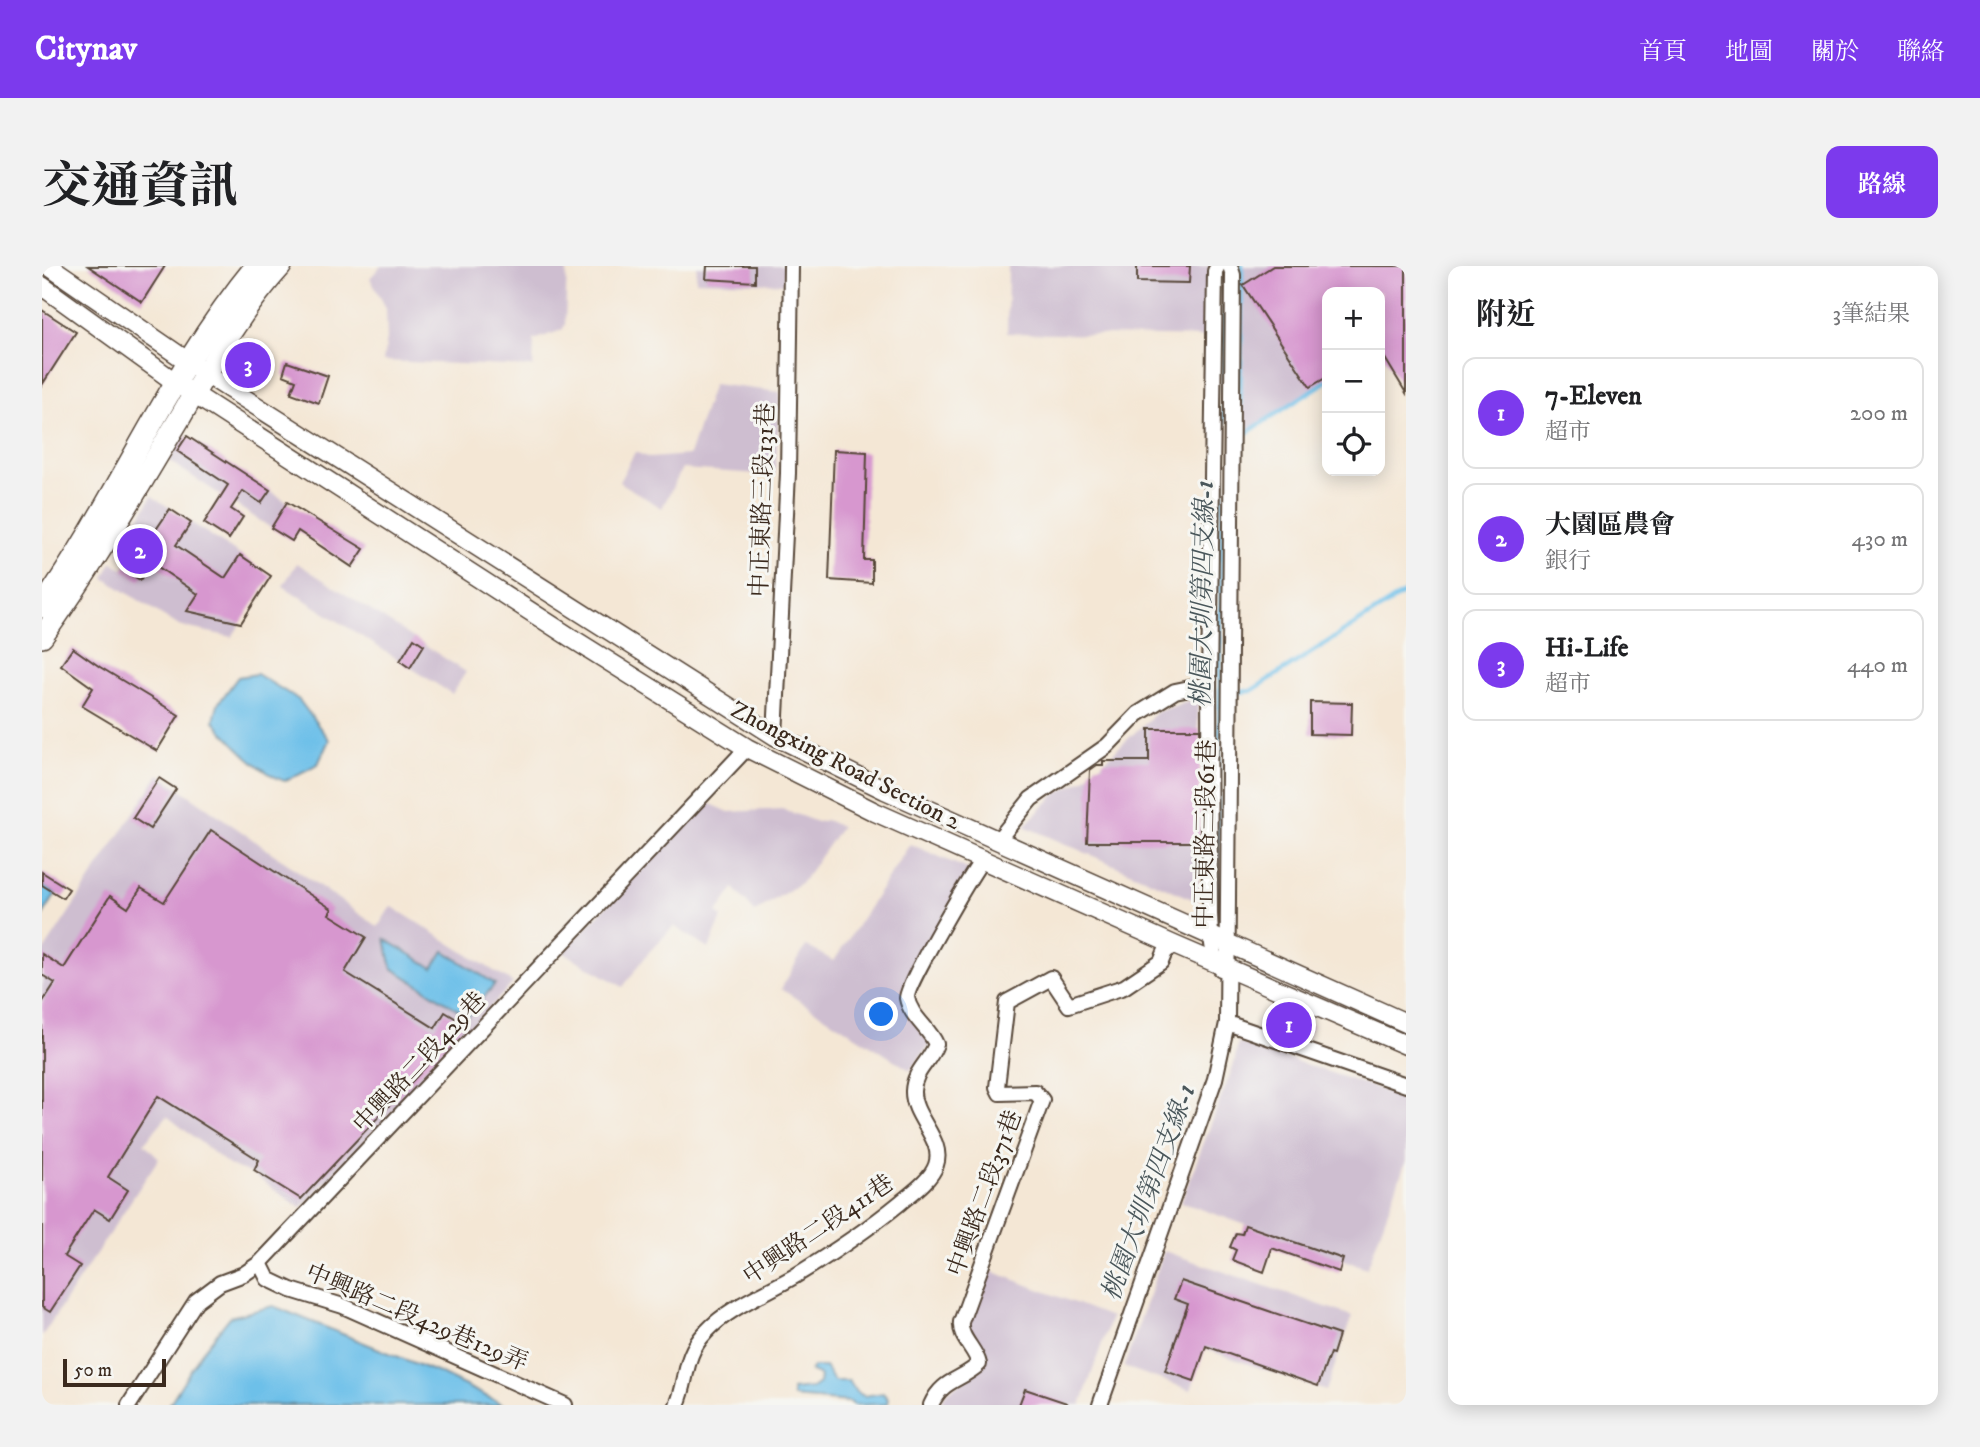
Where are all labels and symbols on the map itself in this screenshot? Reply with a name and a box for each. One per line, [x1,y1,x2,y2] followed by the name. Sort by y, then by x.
[225,339,271,391] pin: 3
[745,402,781,598] street label: 中正東路三段131巷
[1185,480,1222,708] water label: 桃園大圳第四支線-1
[117,525,163,577] pin: 2
[726,695,966,837] street label: Zhongxing Road Section 2
[1189,739,1223,929] street label: 中正東路三段61巷
[347,986,493,1139] street label: 中興路二段429巷
[864,997,898,1031] your location
[1266,999,1312,1051] pin: 1
[1095,1080,1204,1305] water label: 桃園大圳第四支線-1
[941,1106,1029,1280] street label: 中興路二段371巷
[737,1168,900,1291] street label: 中興路二段411巷
[301,1258,532,1378] street label: 中興路二段429巷129弄
[63,1356,166,1388] scale bar

